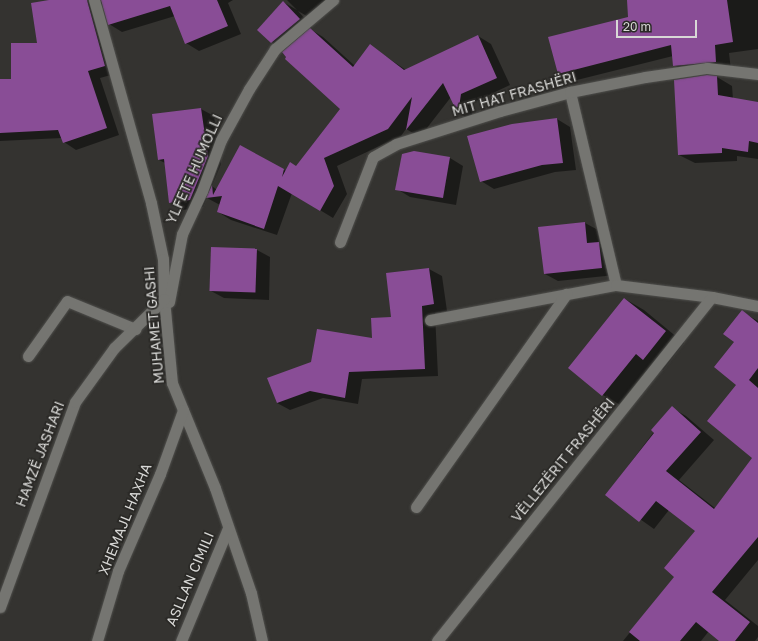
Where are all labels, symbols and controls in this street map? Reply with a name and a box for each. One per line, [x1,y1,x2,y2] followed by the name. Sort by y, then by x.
[618,12,699,38] scale bar
[623,19,651,34] text: 20 m
[450,68,578,120] street label: MIT HAT FRASHËRI
[162,112,226,226] street label: YLFETE HUMOLLI
[140,265,168,385] street label: MUHAMET GASHI
[508,395,618,525] street label: VËLLEZËRIT FRASHËRI
[12,399,68,509] street label: HAMZË JASHARI
[95,461,155,577] street label: XHEMAJL HAXHA
[163,529,217,629] street label: ASLLAN CIMILI

